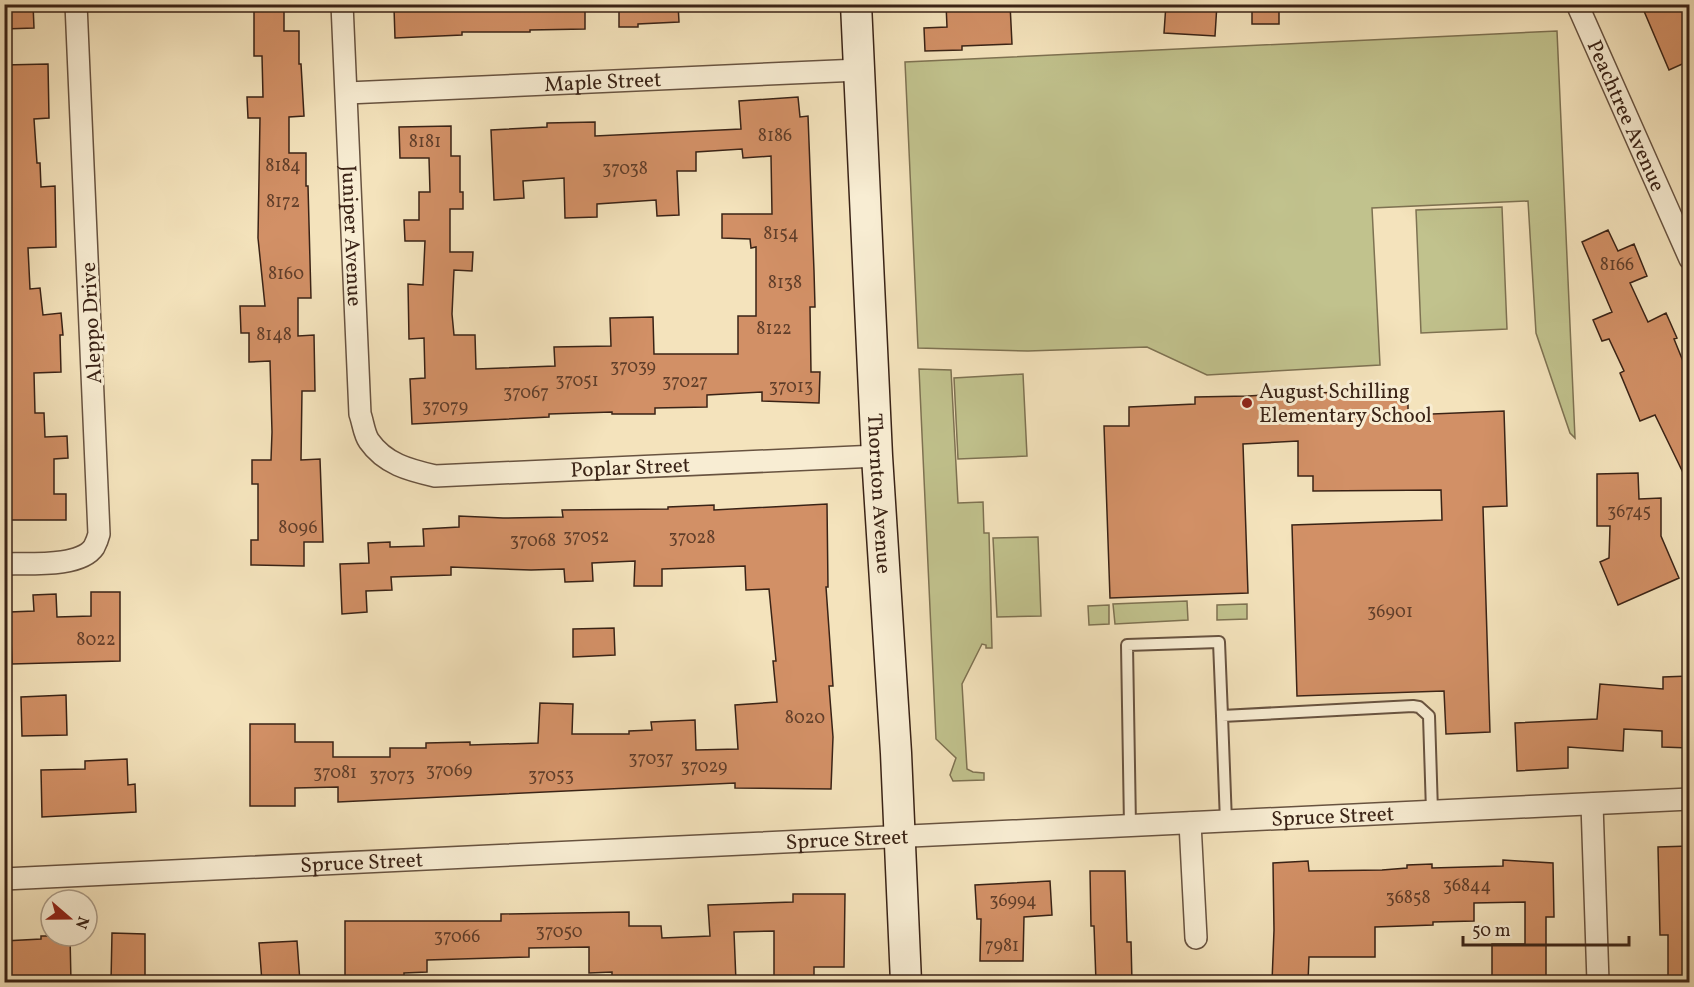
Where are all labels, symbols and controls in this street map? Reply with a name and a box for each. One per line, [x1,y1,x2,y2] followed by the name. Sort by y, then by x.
[1579,36,1671,196] street label: Peachtree Avenue
[544,66,662,100] street label: Maple Street
[758,124,792,149] house number: 8186
[409,130,441,155] house number: 8181
[265,154,301,179] house number: 8184
[602,157,648,182] house number: 37038
[333,165,368,307] street label: Juniper Avenue
[266,190,300,215] house number: 8172
[763,222,799,247] house number: 8154
[1600,253,1634,278] house number: 8166
[75,261,110,384] street label: Aleppo Drive
[268,262,304,287] house number: 8160
[768,271,802,296] house number: 8138
[756,317,792,342] house number: 8122
[256,323,292,348] house number: 8148
[610,355,656,380] house number: 37039
[555,369,599,394] house number: 37051
[662,370,708,395] house number: 37027
[769,375,813,400] house number: 37013
[1259,378,1432,431] place label: August Schilling Elementary School
[503,381,549,406] house number: 37067
[422,395,468,420] house number: 37079
[1240,396,1254,410] marker: August Schilling Elementary School
[859,413,898,575] street label: Thornton Avenue
[570,451,691,486] street label: Poplar Street
[1607,500,1651,525] house number: 36745
[278,516,318,541] house number: 8096
[563,525,609,550] house number: 37052
[669,526,715,551] house number: 37028
[510,529,556,554] house number: 37068
[1367,600,1413,625] house number: 36901
[76,628,116,653] house number: 8022
[785,706,825,731] house number: 8020
[628,747,674,772] house number: 37037
[681,755,727,780] house number: 37029
[426,759,472,784] house number: 37069
[313,761,357,786] house number: 37081
[369,764,415,789] house number: 37073
[528,764,574,789] house number: 37053
[1270,800,1395,835] street label: Spruce Street
[785,823,909,858] street label: Spruce Street
[300,846,424,881] street label: Spruce Street
[1443,874,1491,899] house number: 36844
[1385,886,1431,911] house number: 36858
[39,888,99,948] north arrow
[989,889,1037,914] house number: 36994
[1463,909,1630,947] scale bar
[69,913,94,932] text: N
[1472,919,1511,944] text: 50 m
[536,920,583,945] house number: 37050
[434,925,480,950] house number: 37066
[985,934,1019,959] house number: 7981

